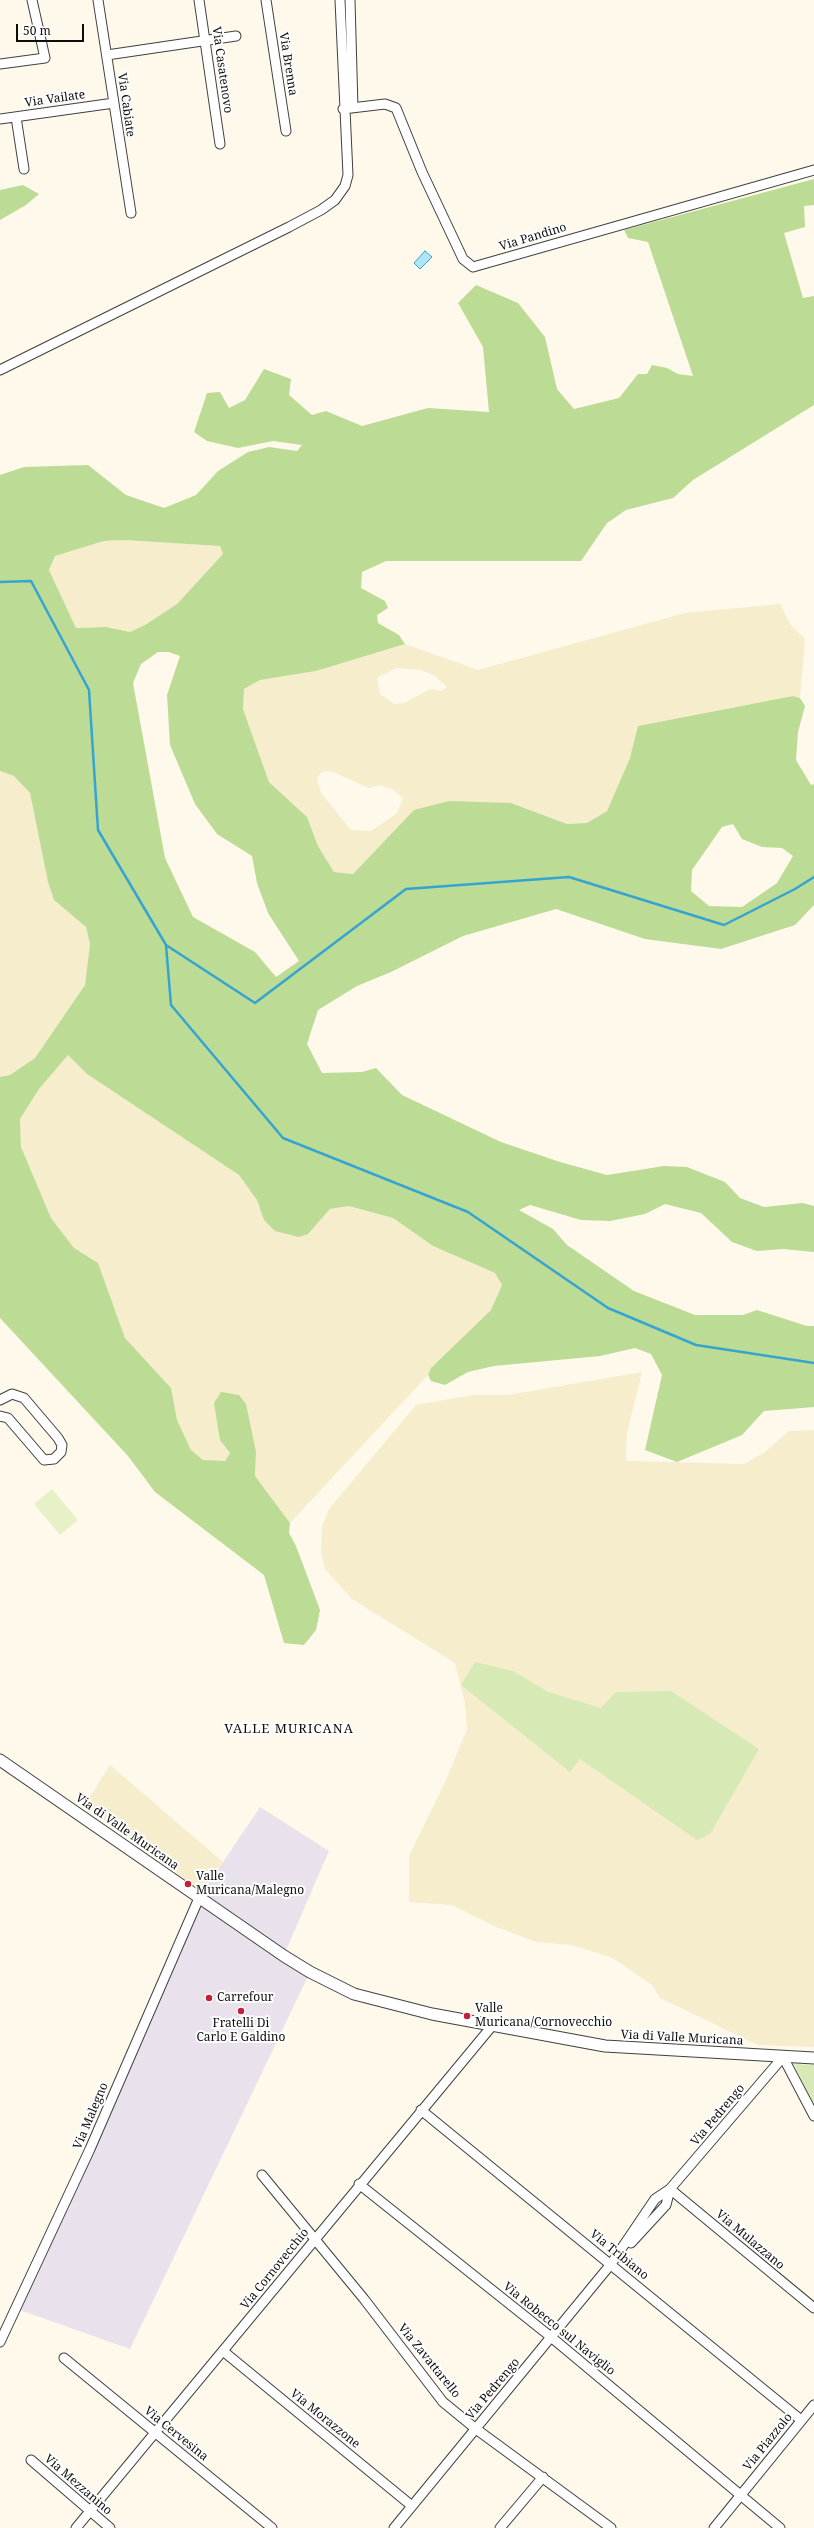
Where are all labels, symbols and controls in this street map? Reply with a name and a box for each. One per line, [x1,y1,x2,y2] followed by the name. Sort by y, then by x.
[18,16,86,42] scale bar
[23,22,51,39] text: 50 m
[209,26,235,114] street label: Via Casatenovo
[276,31,300,97] street label: Via Brenna
[114,72,138,138] street label: Via Cabiate
[24,88,86,110] street label: Via Vailate
[498,220,568,254] street label: Via Pandino
[224,1721,354,1737] district label: VALLE MURICANA
[73,1791,181,1873] street label: Via di Valle Muricana
[196,1870,304,1898] place label: Valle Muricana/Malegno
[183,1879,193,1889] marker: Valle Muricana/Malegno
[217,1991,273,2005] place label: Carrefour
[204,1993,214,2003] marker: Carrefour
[475,2002,612,2030] place label: Valle Muricana/Cornovecchio
[236,2006,246,2016] marker: Fratelli Di Carlo E Galdino
[462,2011,472,2021] marker: Valle Muricana/Cornovecchio
[196,2017,286,2045] place label: Fratelli Di Carlo E Galdino
[620,2028,744,2048] street label: Via di Valle Muricana
[70,2080,112,2152] street label: Via Malegno
[688,2081,748,2149] street label: Via Pedrengo
[713,2207,787,2273] street label: Via Mulazzano
[238,2226,312,2312] street label: Via Cornovecchio
[587,2227,651,2283] street label: Via Tribiano
[500,2279,618,2379] street label: Via Robecco sul Naviglio
[395,2321,463,2401] street label: Via Zavattarello
[463,2355,523,2423] street label: Via Pedrengo
[287,2386,363,2452] street label: Via Morazzone
[141,2404,211,2464] street label: Via Cervesina
[741,2410,795,2474] street label: Via Piazzolo
[41,2452,115,2518] street label: Via Mezzanino

